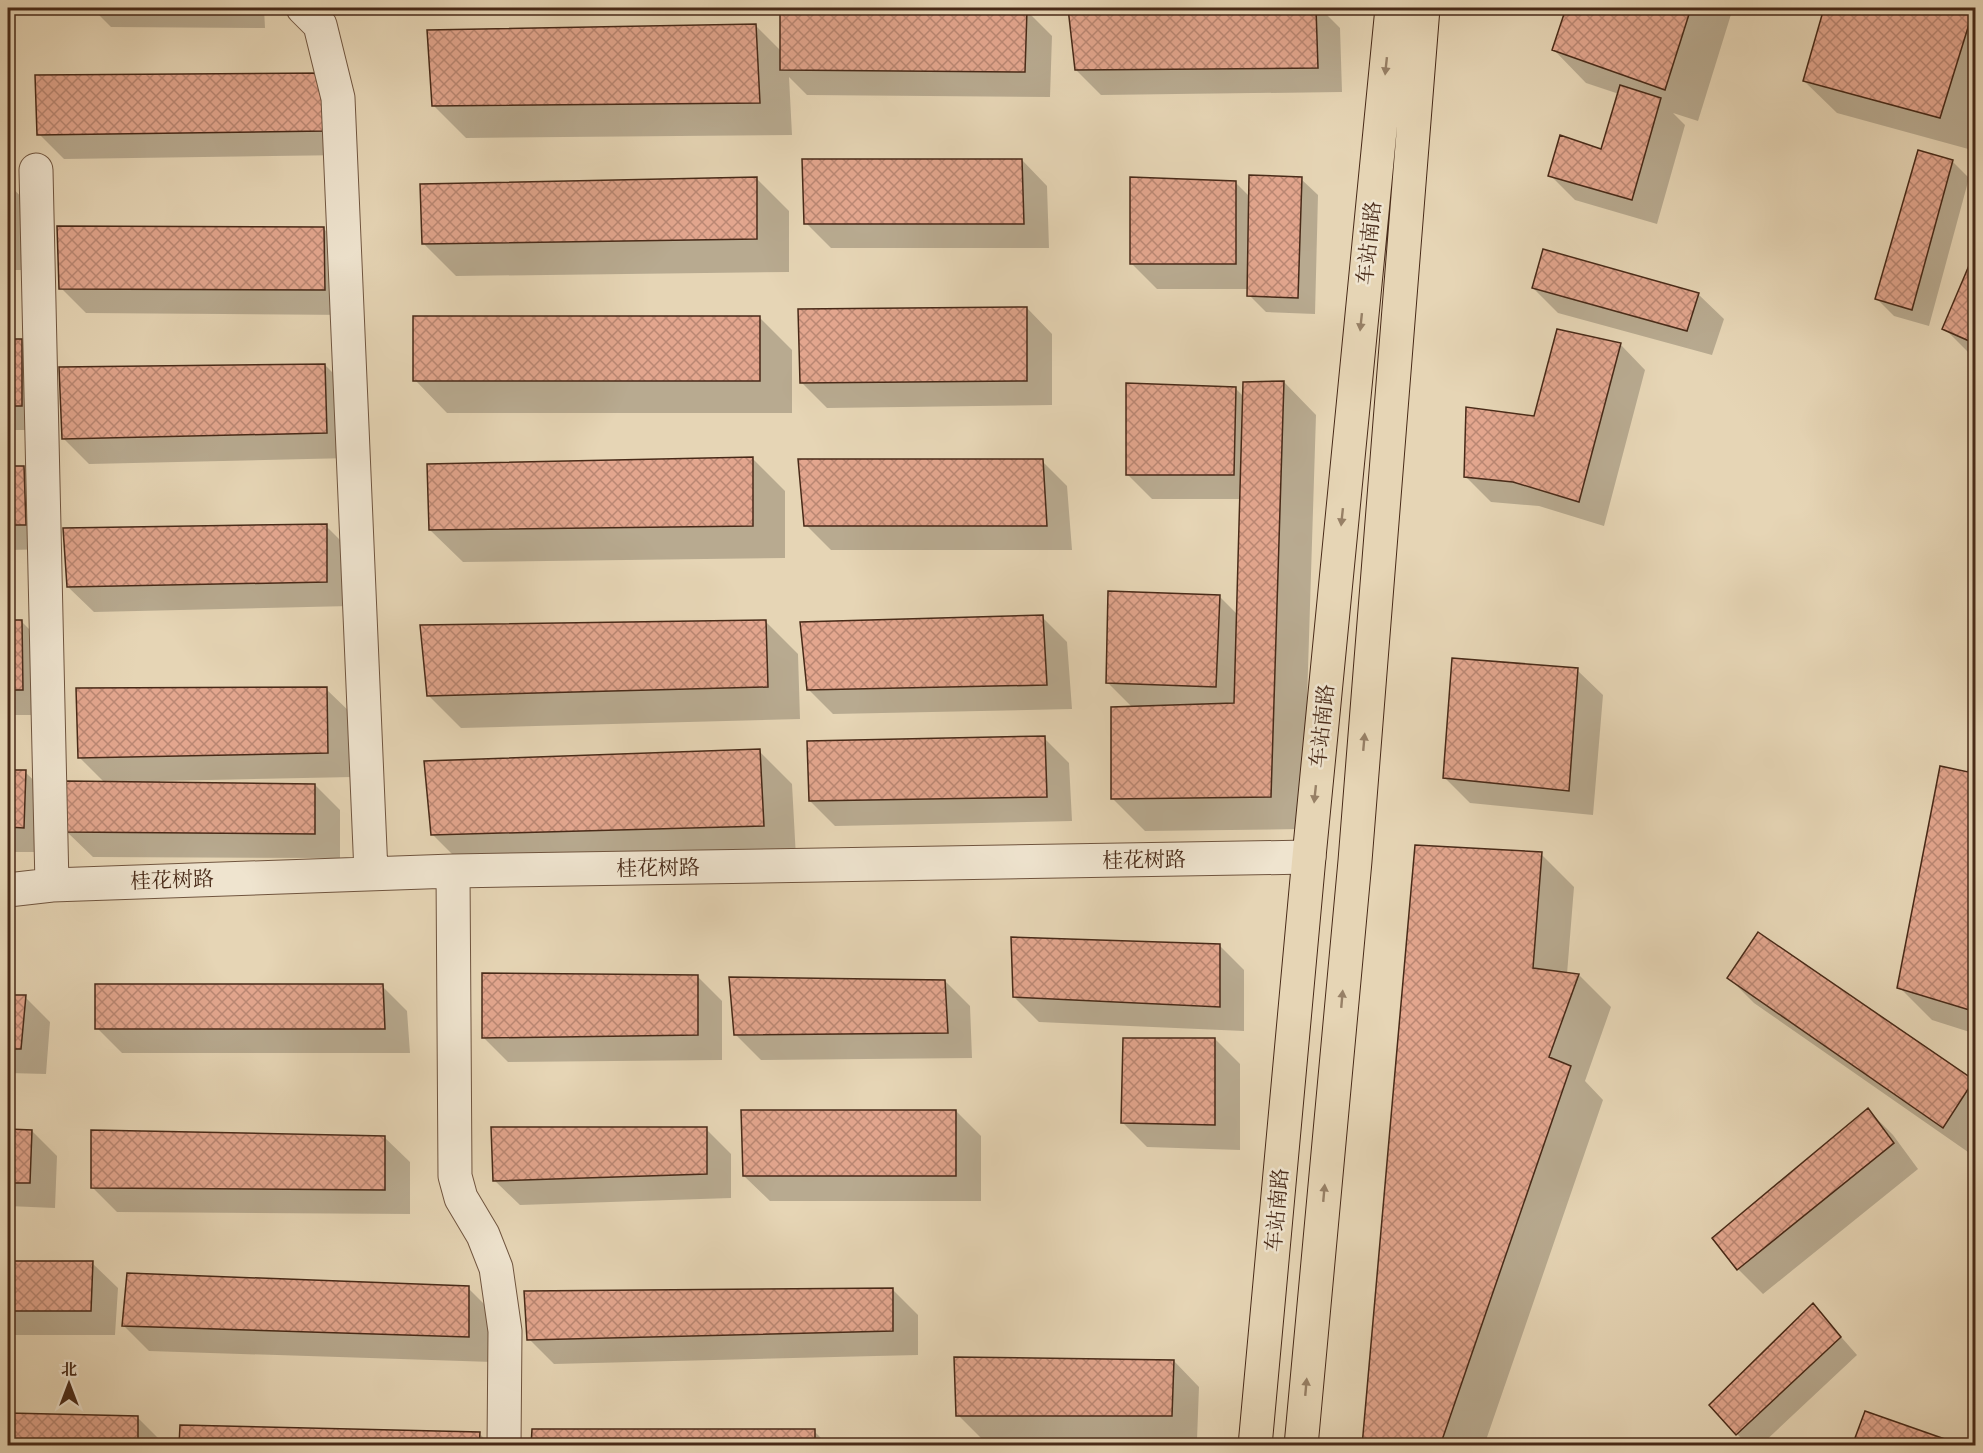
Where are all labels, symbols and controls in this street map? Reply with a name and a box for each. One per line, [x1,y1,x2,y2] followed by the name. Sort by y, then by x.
[1381,56,1391,75] one-way arrow
[1351,200,1386,286] street label: 车站南路
[1356,313,1366,332] one-way arrow
[1337,507,1347,526] one-way arrow
[1304,683,1339,769] street label: 车站南路
[1359,732,1369,751] one-way arrow
[1310,785,1320,804] one-way arrow
[1102,845,1186,874] street label: 桂花树路
[616,853,700,882] street label: 桂花树路
[130,865,214,894] street label: 桂花树路
[1337,989,1347,1008] one-way arrow
[1259,1167,1294,1253] street label: 车站南路
[1319,1184,1329,1203] one-way arrow
[39,1354,99,1414] north arrow
[61,1359,77,1380] text: 北
[1301,1378,1311,1397] one-way arrow

